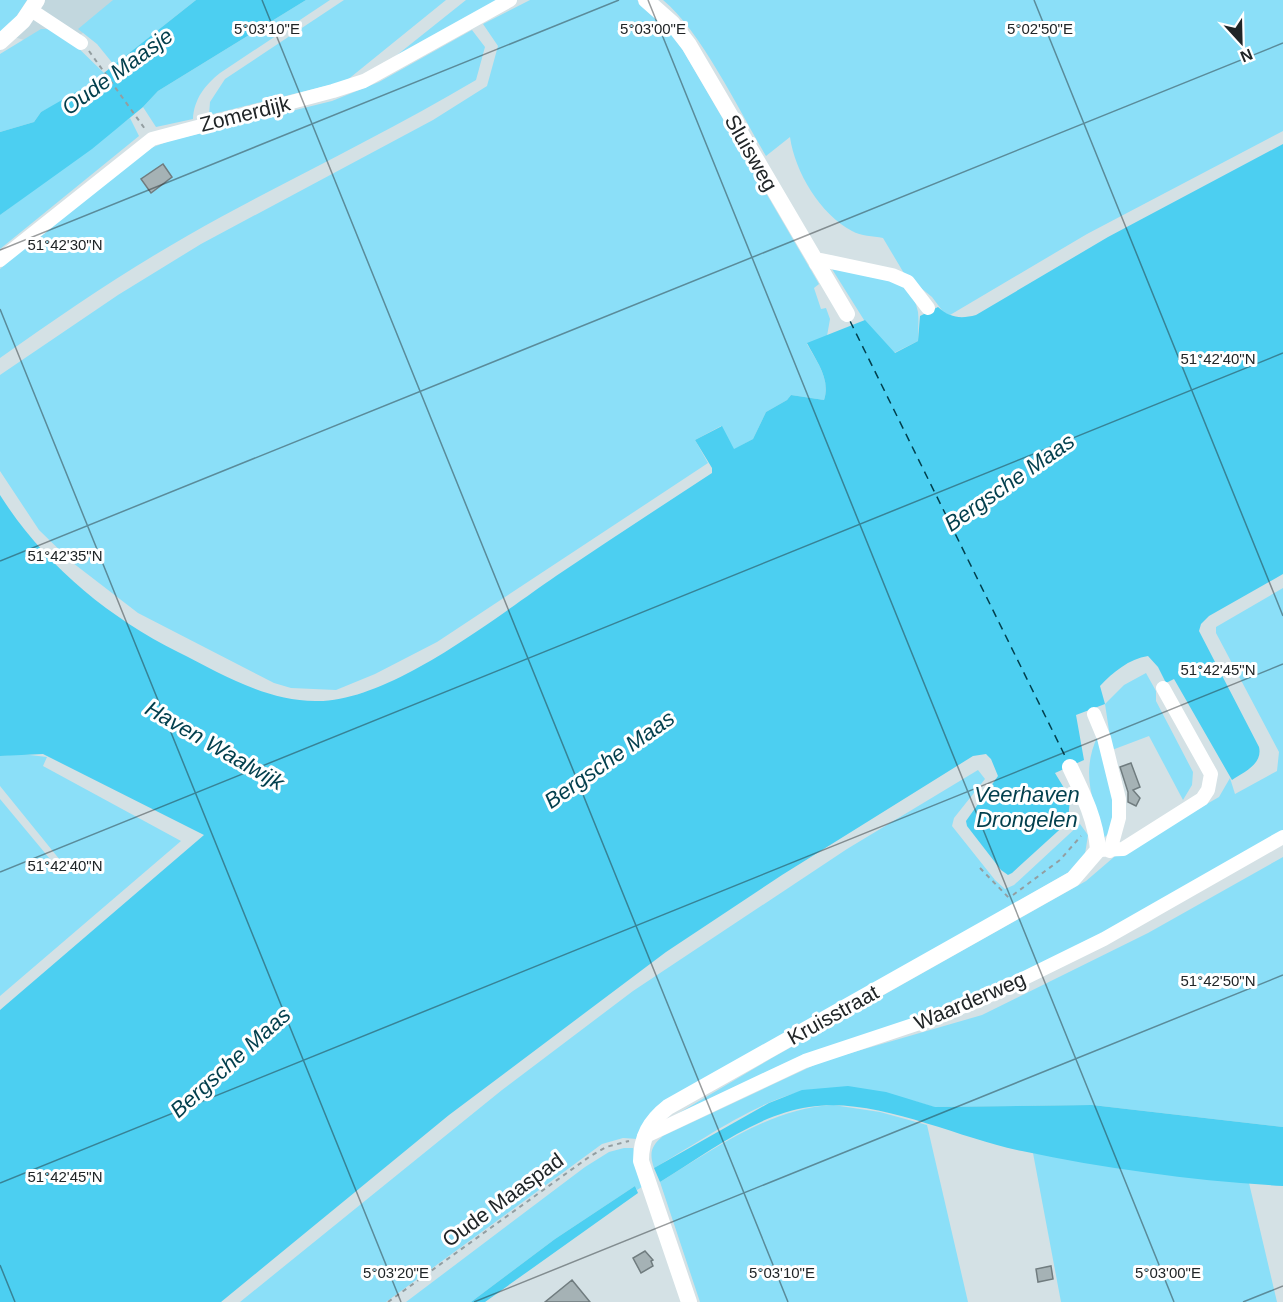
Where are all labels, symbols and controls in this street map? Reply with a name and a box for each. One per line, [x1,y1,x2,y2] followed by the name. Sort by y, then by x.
[1211,12,1271,72] north arrow
[234,20,300,37] text: 5°03'10"E
[620,20,686,37] text: 5°03'00"E
[1007,20,1073,37] text: 5°02'50"E
[57,23,178,120] water label: Oude Maasje
[1238,45,1255,65] text: N
[197,91,293,136] street label: Zomerdijk
[720,111,782,195] street label: Sluisweg
[27,236,103,253] text: 51°42'30"N
[1180,350,1256,367] text: 51°42'40"N
[940,428,1079,536] water label: Bergsche Maas
[27,547,103,564] text: 51°42'35"N
[1180,661,1256,678] text: 51°42'45"N
[141,696,289,796] water label: Haven Waalwijk
[540,705,679,813] water label: Bergsche Maas
[974,782,1080,832] water label: Veerhaven Drongelen
[27,857,103,874] text: 51°42'40"N
[911,967,1029,1034] street label: Waarderweg
[1180,972,1256,989] text: 51°42'50"N
[783,980,882,1049] street label: Kruisstraat
[165,1002,295,1123] water label: Bergsche Maas
[438,1148,568,1251] street label: Oude Maaspad
[27,1168,103,1185] text: 51°42'45"N
[363,1264,429,1281] text: 5°03'20"E
[749,1264,815,1281] text: 5°03'10"E
[1135,1264,1201,1281] text: 5°03'00"E

